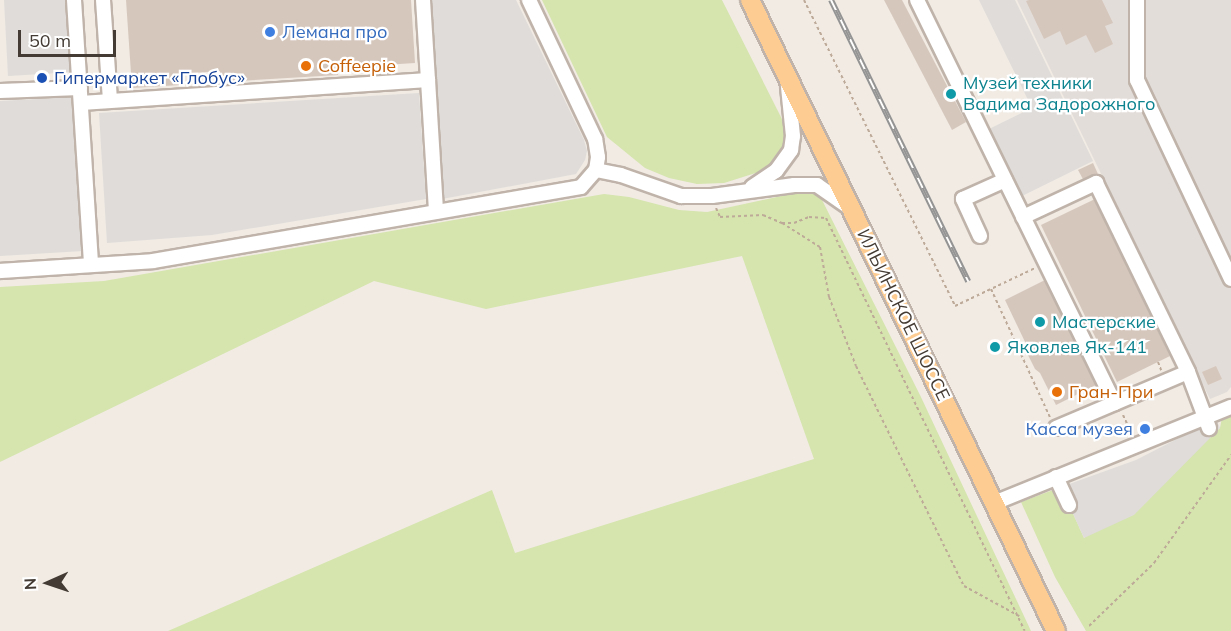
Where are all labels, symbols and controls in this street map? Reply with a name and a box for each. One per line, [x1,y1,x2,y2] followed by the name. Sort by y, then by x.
[21,18,118,56] scale bar
[282,21,387,43] place label: Лемана про
[263,25,277,39] marker: Лемана про
[29,29,71,52] text: 50 m
[318,55,396,77] place label: Coffeepie
[299,59,313,73] marker: Coffeepie
[54,67,245,89] place label: Гипермаркет «Глобус»
[35,71,49,85] marker: Гипермаркет «Глобус»
[963,73,1155,116] place label: Музей техники Вадима Задорожного
[944,87,958,101] marker: Музей техники Вадима Задорожного
[852,226,954,404] street label: ИЛЬИНСКОЕ ШОССЕ
[1052,311,1156,333] place label: Мастерские
[1033,315,1047,329] marker: Мастерские
[1007,336,1147,358] place label: Яковлев Як-141
[988,340,1002,354] marker: Яковлев Як-141
[1069,381,1153,403] place label: Гран-При
[1050,385,1064,399] marker: Гран-При
[1026,418,1133,440] place label: Касса музея
[1138,422,1152,436] marker: Касса музея
[18,553,78,613] north arrow
[20,577,40,591] text: N

